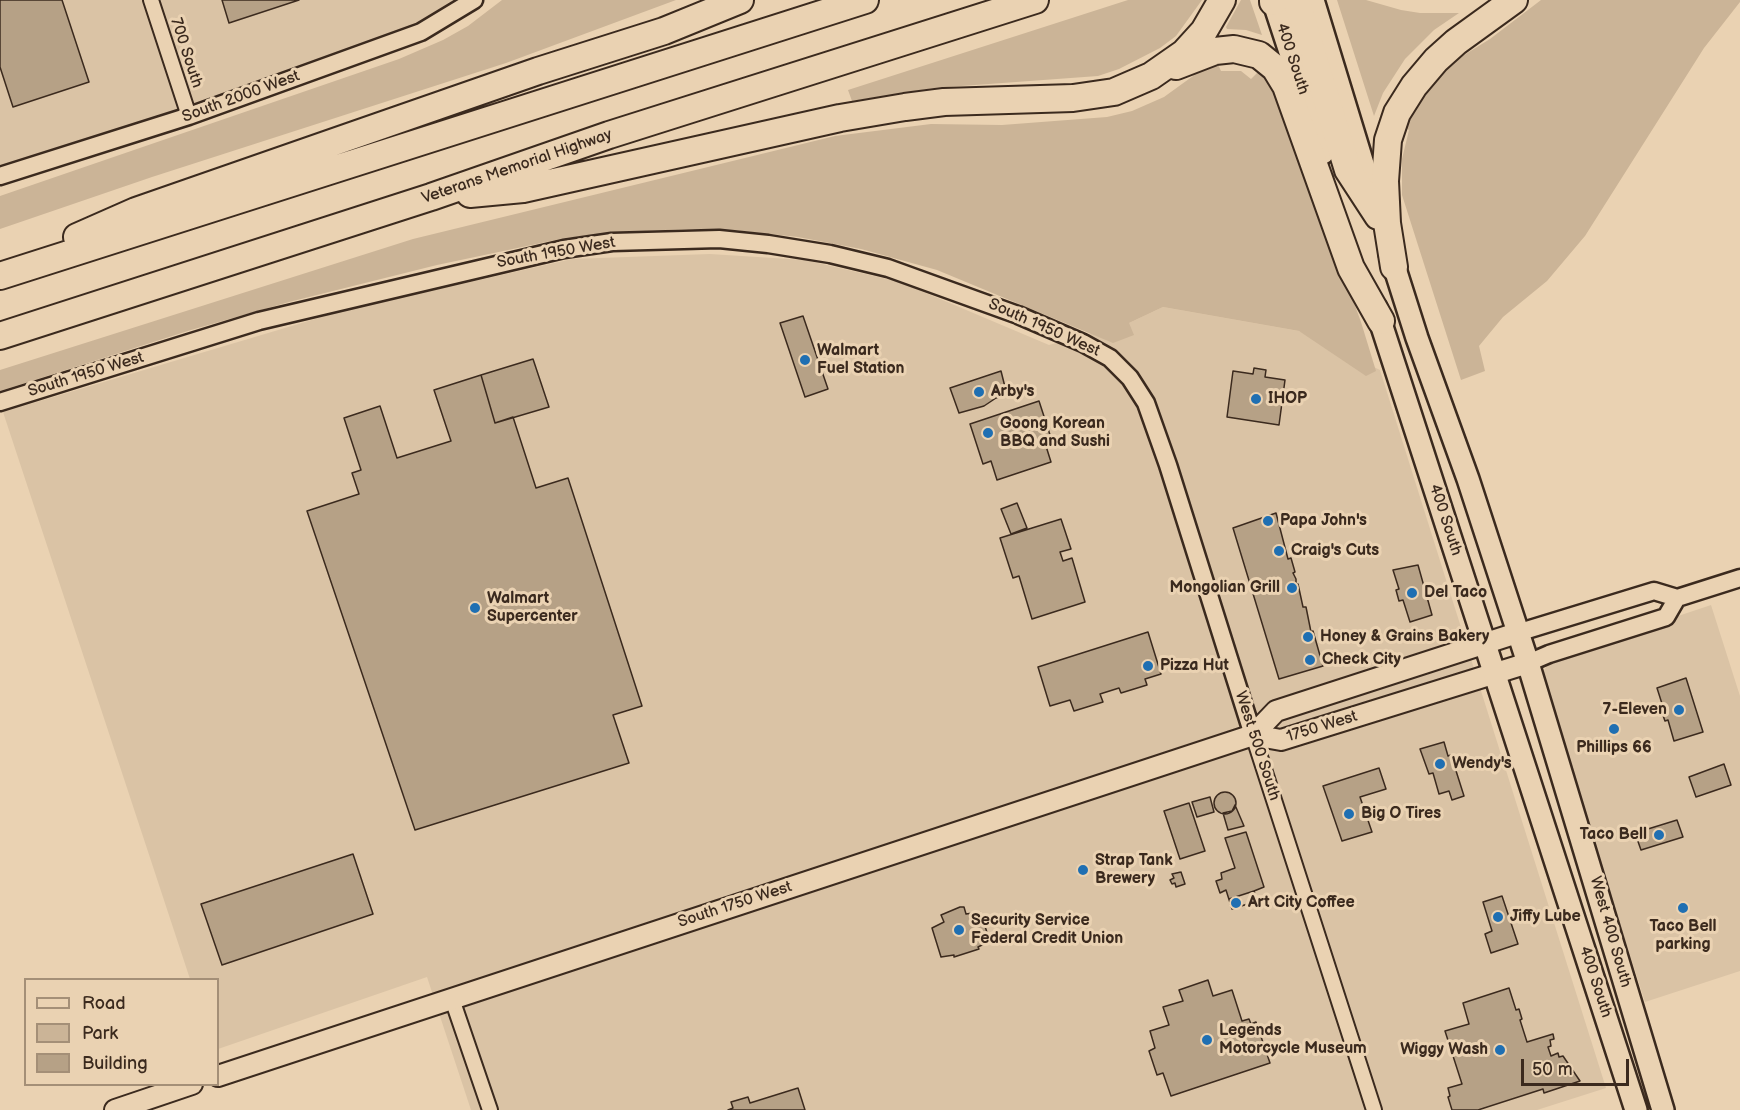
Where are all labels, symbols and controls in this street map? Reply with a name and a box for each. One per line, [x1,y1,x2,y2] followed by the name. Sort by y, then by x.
[166,16,206,90] street label: 700 South
[1271,21,1313,97] street label: 400 South
[180,67,302,127] street label: South 2000 West
[419,125,615,209] street label: Veterans Memorial Highway
[495,233,617,273] street label: South 1950 West
[985,295,1103,361] street label: South 1950 West
[817,341,904,379] place label: Walmart Fuel Station
[26,348,146,402] street label: South 1950 West
[798,353,812,367] marker: Walmart Fuel Station
[991,382,1034,402] place label: Arby's
[972,385,986,399] marker: Arby's
[1268,389,1307,409] place label: IHOP
[1249,392,1263,406] marker: IHOP
[1000,414,1110,452] place label: Goong Korean BBQ and Sushi
[981,426,995,440] marker: Goong Korean BBQ and Sushi
[1424,482,1466,558] street label: 400 South
[1280,511,1367,531] place label: Papa John's
[1261,514,1275,528] marker: Papa John's
[1291,541,1379,561] place label: Craig's Cuts
[1272,544,1286,558] marker: Craig's Cuts
[1170,578,1280,598] place label: Mongolian Grill
[1285,581,1299,595] marker: Mongolian Grill
[1424,583,1487,603] place label: Del Taco
[1405,586,1419,600] marker: Del Taco
[487,589,578,627] place label: Walmart Supercenter
[468,601,482,615] marker: Walmart Supercenter
[1320,627,1489,647] place label: Honey & Grains Bakery
[1301,630,1315,644] marker: Honey & Grains Bakery
[1322,650,1401,670] place label: Check City
[1303,653,1317,667] marker: Check City
[1160,656,1229,676] place label: Pizza Hut
[1141,659,1155,673] marker: Pizza Hut
[1230,689,1284,803] street label: West 500 South
[1603,700,1667,720] place label: 7-Eleven
[1672,703,1686,717] marker: 7-Eleven
[1284,707,1360,747] street label: 1750 West
[1607,722,1621,736] marker: Phillips 66
[1576,738,1652,758] place label: Phillips 66
[1452,754,1512,774] place label: Wendy's
[1433,757,1447,771] marker: Wendy's
[1361,804,1441,824] place label: Big O Tires
[1342,807,1356,821] marker: Big O Tires
[1580,825,1647,845] place label: Taco Bell
[1652,828,1666,842] marker: Taco Bell
[1095,851,1173,889] place label: Strap Tank Brewery
[1076,863,1090,877] marker: Strap Tank Brewery
[1585,874,1635,990] street label: West 400 South
[676,878,794,932] street label: South 1750 West
[1248,893,1355,913] place label: Art City Coffee
[1229,896,1243,910] marker: Art City Coffee
[1676,901,1690,915] marker: Taco Bell parking
[1510,907,1581,927] place label: Jiffy Lube
[1491,910,1505,924] marker: Jiffy Lube
[971,911,1123,949] place label: Security Service Federal Credit Union
[1649,917,1717,955] place label: Taco Bell parking
[952,923,966,937] marker: Security Service Federal Credit Union
[1574,944,1616,1020] street label: 400 South
[24,978,219,1086] legend
[82,993,126,1014] text: Road
[1219,1021,1367,1059] place label: Legends Motorcycle Museum
[82,1023,118,1044] text: Park
[1200,1033,1214,1047] marker: Legends Motorcycle Museum
[1400,1040,1488,1060] place label: Wiggy Wash
[1493,1043,1507,1057] marker: Wiggy Wash
[1524,1047,1632,1085] scale bar
[82,1053,148,1074] text: Building
[1532,1059,1573,1080] text: 50 m

